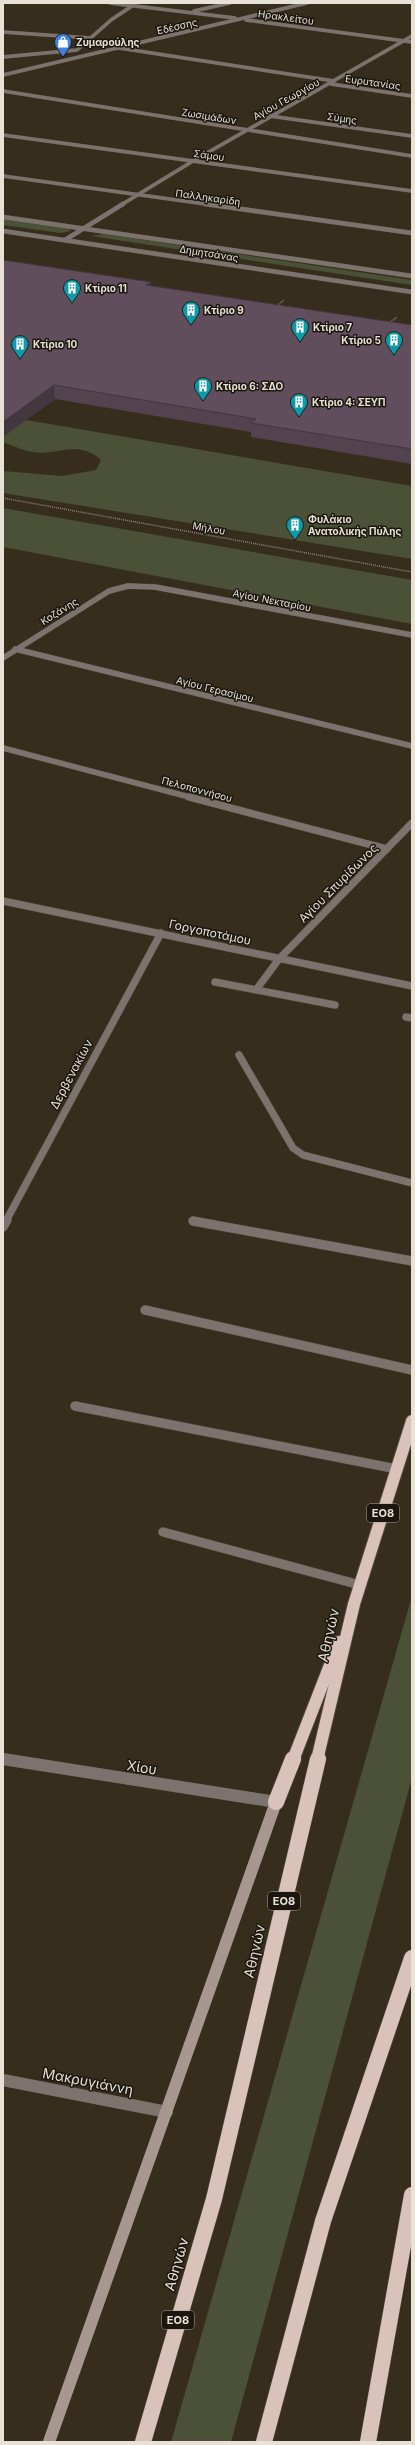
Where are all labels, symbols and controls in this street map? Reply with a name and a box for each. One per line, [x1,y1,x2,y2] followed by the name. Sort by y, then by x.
[257,7,315,27] street label: Ηρακλείτου
[156,15,199,37] street label: Εδέσσης
[53,32,73,57] shop icon: Ζυμαρούλης
[76,36,140,49] place label: Ζυμαρούλης
[344,72,402,92] street label: Ευρυτανίας
[251,76,321,122] street label: Αγίου Γεωργίου
[181,106,238,126] street label: Ζωσιμάδων
[326,110,358,127] street label: Σύμης
[193,147,225,163] street label: Σάμου
[175,187,241,208] street label: Παλληκαρίδη
[178,242,240,265] street label: Δημητσάνας
[62,278,82,303] building icon: Κτίριο 11
[85,282,127,294] place label: Κτίριο 11
[181,300,201,325] building icon: Κτίριο 9
[204,304,244,316] place label: Κτίριο 9
[290,317,310,342] building icon: Κτίριο 7
[313,321,352,333] place label: Κτίριο 7
[384,330,404,355] building icon: Κτίριο 5
[10,334,30,359] building icon: Κτίριο 10
[341,334,381,346] place label: Κτίριο 5
[33,338,78,350] place label: Κτίριο 10
[193,376,213,401] building icon: Κτίριο 6: ΣΔΟ
[216,380,283,392] place label: Κτίριο 6: ΣΔΟ
[289,392,309,417] building icon: Κτίριο 4: ΣΕΥΠ
[312,396,386,408] place label: Κτίριο 4: ΣΕΥΠ
[308,513,402,538] place label: Φυλάκιο Ανατολικής Πύλης
[285,515,305,540] building icon: Φυλάκιο Ανατολικής Πύλης
[191,519,227,538] street label: Μήλου
[232,587,312,613] street label: Αγίου Νεκταρίου
[38,595,81,628] street label: Κοζάνης
[175,674,255,704] street label: Αγίου Γερασίμου
[160,774,234,805] street label: Πελοποννήσου
[295,840,381,926] street label: Αγίου Σπυρίδωνος
[168,916,252,948] street label: Γοργοποτάμου
[46,1037,96,1111] street label: Δερβενακίων
[367,1504,399,1522] road number: ΕΟ8
[314,1607,342,1663] street label: Αθηνών
[126,1756,158,1778] street label: Χίου
[268,1892,300,1910] road number: ΕΟ8
[240,1923,268,1979] street label: Αθηνών
[41,2064,135,2098] street label: Μακρυγιάννη
[160,2236,192,2292] street label: Αθηνών
[162,2311,194,2329] road number: ΕΟ8

